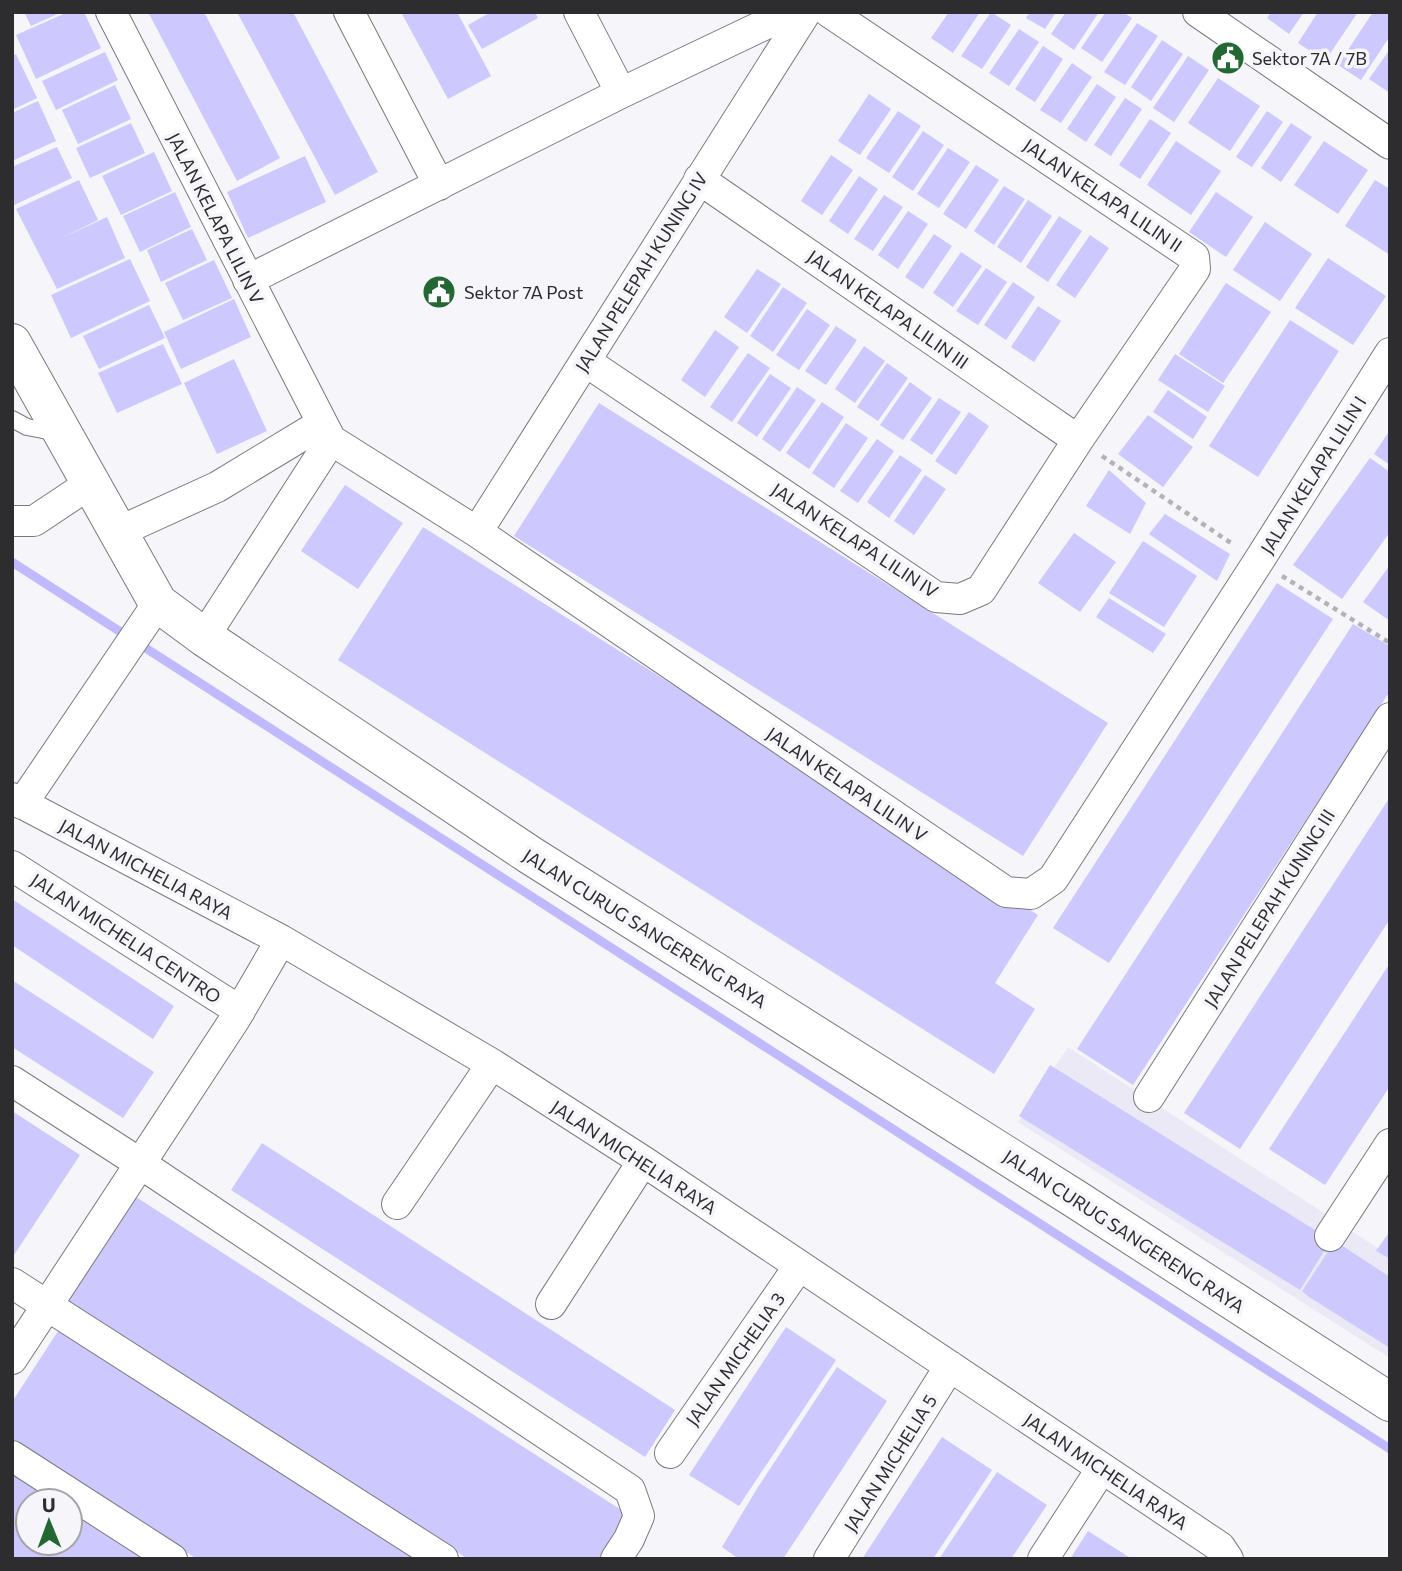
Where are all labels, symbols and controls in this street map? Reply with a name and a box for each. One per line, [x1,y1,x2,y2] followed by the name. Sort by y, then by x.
[1209,39,1247,77] public building icon: Sektor 7A / 7B
[1252,47,1367,69] place label: Sektor 7A / 7B
[163,129,269,307] street label: JALAN KELAPA LILIN V
[1019,134,1187,256] street label: JALAN KELAPA LILIN II
[570,168,712,376] street label: JALAN PELEPAH KUNING IV
[803,245,973,373] street label: JALAN KELAPA LILIN III
[420,273,458,311] public building icon: Sektor 7A Post
[464,281,583,303] place label: Sektor 7A Post
[1255,392,1371,558] street label: JALAN KELAPA LILIN I
[768,478,942,602] street label: JALAN KELAPA LILIN IV
[762,722,932,846] street label: JALAN KELAPA LILIN V
[1199,805,1339,1011] street label: JALAN PELEPAH KUNING III
[56,814,236,924] street label: JALAN MICHELIA RAYA
[519,844,771,1012] street label: JALAN CURUG SANGERENG RAYA
[27,868,225,1008] street label: JALAN MICHELIA CENTRO
[547,1095,721,1219] street label: JALAN MICHELIA RAYA
[999,1145,1249,1317] street label: JALAN CURUG SANGERENG RAYA
[681,1288,789,1430] street label: JALAN MICHELIA 3
[839,1390,941,1536] street label: JALAN MICHELIA 5
[1020,1408,1192,1534] street label: JALAN MICHELIA RAYA
[14,1487,84,1557] north arrow
[42,1493,56,1516] text: U

